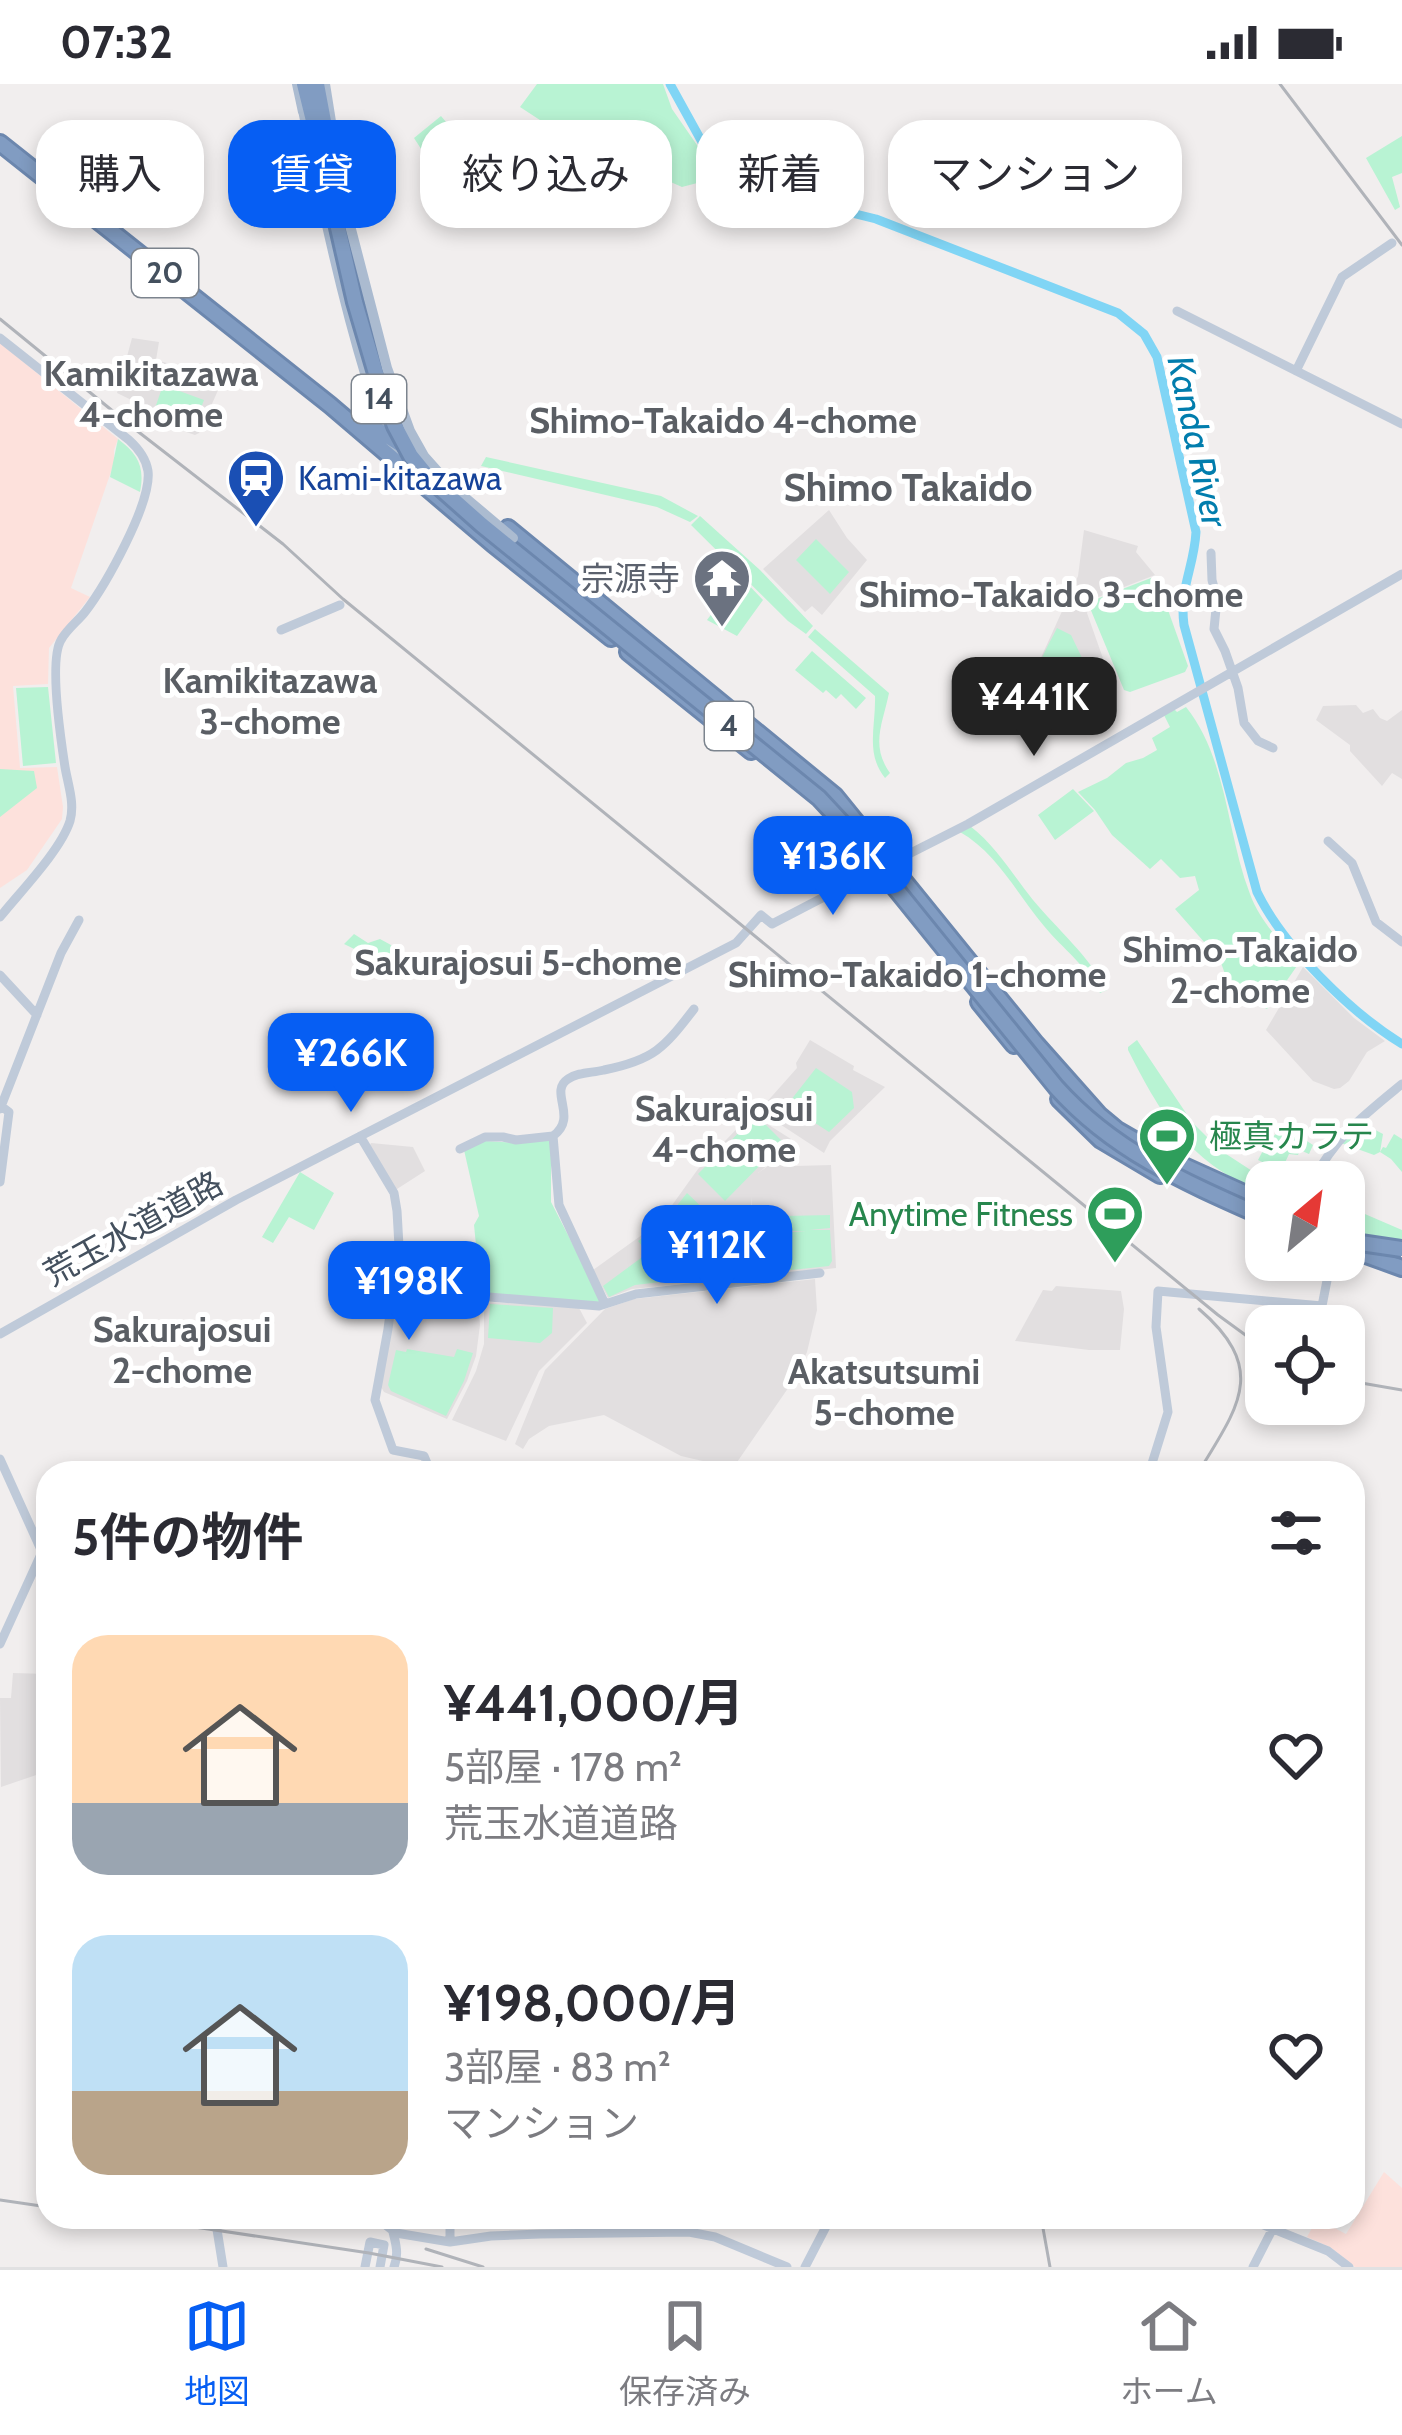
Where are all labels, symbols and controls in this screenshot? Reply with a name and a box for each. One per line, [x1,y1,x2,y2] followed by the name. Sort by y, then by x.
[60,15,173,69] text: 07:32
[36,120,204,228] chip: 購入
[228,120,396,228] chip: 賃貸
[420,120,672,228] chip: 絞り込み
[696,120,864,228] chip: 新着
[888,120,1182,228] chip: マンション
[132,249,198,297] road number: 20
[44,351,259,436] district label: Kamikitazawa 4-chome
[1158,351,1238,533] water label: Kanda River
[352,375,406,423] road number: 14
[529,398,917,442] district label: Shimo-Takaido 4-chome
[225,447,287,529] station icon: Kami-kitazawa
[298,458,502,498] place label: Kami-kitazawa
[783,463,1033,511] district label: Shimo Takaido
[691,547,753,629] temple icon: 宗源寺
[581,558,680,598] place label: 宗源寺
[859,572,1243,616] district label: Shimo-Takaido 3-chome
[950,657,1118,759] pin: ¥441K
[163,658,378,743] district label: Kamikitazawa 3-chome
[979,672,1089,720] text: ¥441K
[705,702,753,750] road number: 4
[749,816,917,918] pin: ¥136K
[780,831,886,879] text: ¥136K
[1122,927,1358,1012] district label: Shimo-Takaido 2-chome
[354,940,682,984] district label: Sakurajosui 5-chome
[728,952,1106,996] district label: Shimo-Takaido 1-chome
[267,1013,435,1115] pin: ¥266K
[295,1028,407,1076] text: ¥266K
[635,1086,813,1171] district label: Sakurajosui 4-chome
[1136,1105,1198,1187] sports icon: 極真カラテ
[1209,1116,1374,1156] place label: 極真カラテ
[1245,1161,1365,1281] north arrow
[1245,1161,1365,1425] map controls
[37,1163,229,1293] street label: 荒玉水道道路
[1084,1183,1146,1265] sports icon: Anytime Fitness
[849,1194,1073,1234] place label: Anytime Fitness
[633,1205,801,1307] pin: ¥112K
[668,1220,766,1268] text: ¥112K
[325,1241,493,1343] pin: ¥198K
[355,1256,463,1304] text: ¥198K
[1245,1305,1365,1425] button: locate
[93,1307,271,1392] district label: Sakurajosui 2-chome
[788,1349,980,1434] district label: Akatsutsumi 5-chome
[1263,1500,1329,1566] icon: filters
[72,1506,303,1568] text: 5件の物件
[444,1672,745,1734] text: ¥441,000/月
[168,1683,312,1827] icon: home
[1263,1722,1329,1788] icon: heart
[444,1743,682,1791] text: 5部屋 · 178 m²
[444,1799,678,1847] text: 荒玉水道道路
[444,1972,741,2034] text: ¥198,000/月
[168,1983,312,2127] icon: home
[1263,2022,1329,2088] icon: heart
[444,2043,671,2091] text: 3部屋 · 83 m²
[444,2099,639,2147] text: マンション
[184,2293,250,2413] tab: 地図
[619,2293,751,2413] tab: 保存済み
[1120,2293,1218,2413] tab: ホーム

